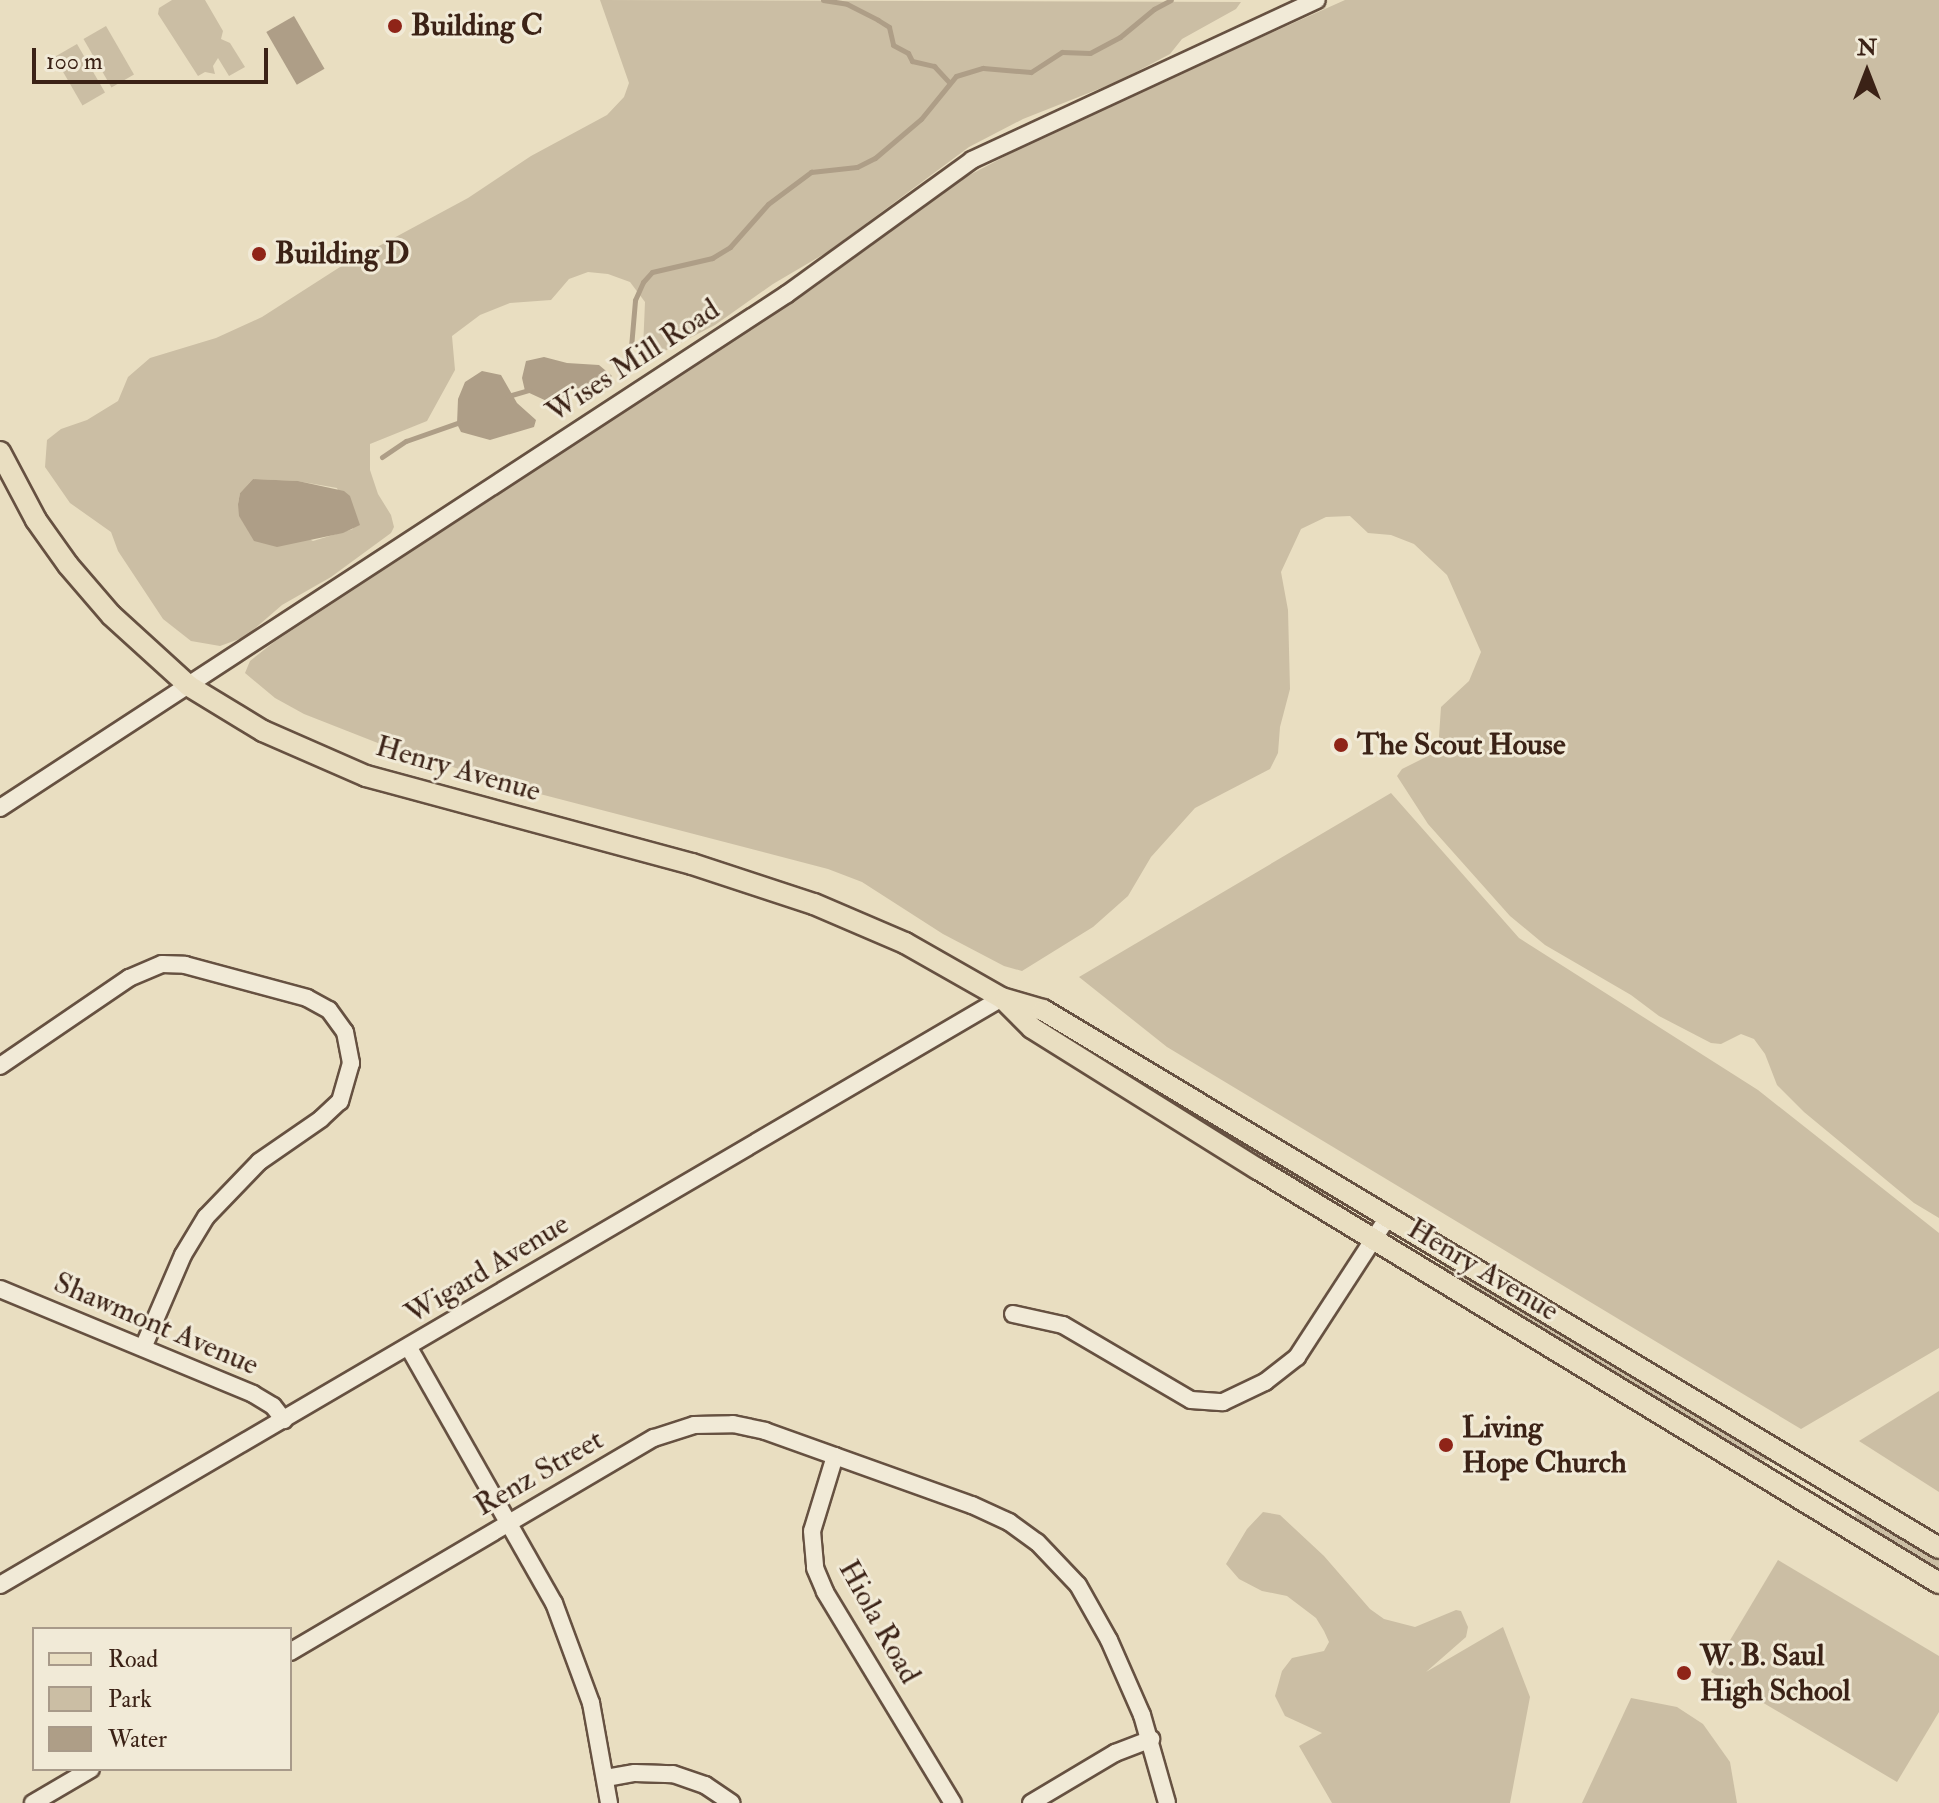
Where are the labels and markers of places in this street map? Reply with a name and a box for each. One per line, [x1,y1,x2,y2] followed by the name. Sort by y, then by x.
[411,8,543,44] place label: Building C
[386,17,404,35] marker: Building C
[275,236,409,272] place label: Building D
[250,245,268,263] marker: Building D
[1357,727,1565,763] place label: The Scout House
[1332,736,1350,754] marker: The Scout House
[1462,1410,1627,1480] place label: Living Hope Church
[1437,1436,1455,1454] marker: Living Hope Church
[1700,1638,1850,1708] place label: W. B. Saul High School
[1675,1664,1693,1682] marker: W. B. Saul High School

